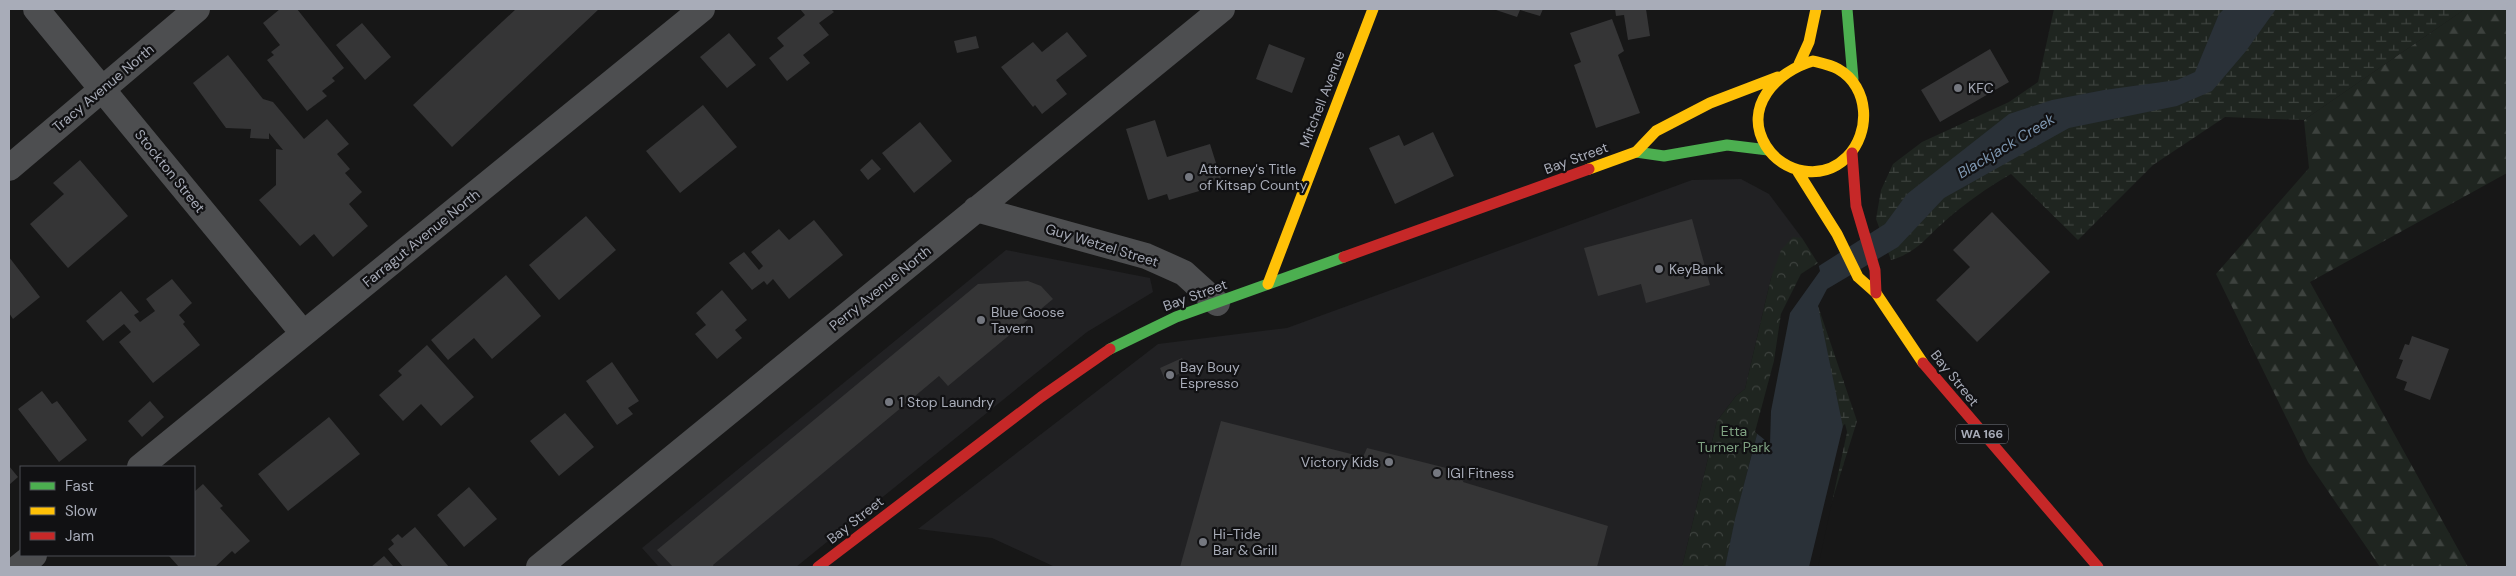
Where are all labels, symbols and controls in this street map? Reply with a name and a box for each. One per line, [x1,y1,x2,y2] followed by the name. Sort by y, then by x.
[48,40,158,136] street label: Tracy Avenue North
[1295,48,1349,150] street label: Mitchell Avenue
[1968,79,1994,97] place label: KFC
[1952,82,1964,94] marker: KFC
[1953,109,2059,183] water label: Blackjack Creek
[131,126,209,216] street label: Stockton Street
[1541,138,1611,178] street label: Bay Street
[1199,160,1308,194] place label: Attorney's Title of Kitsap County
[1183,171,1195,183] marker: Attorney's Title of Kitsap County
[359,185,483,291] street label: Farragut Avenue North
[1043,219,1161,271] street label: Guy Wetzel Street
[826,242,934,334] street label: Perry Avenue North
[1669,260,1723,278] place label: KeyBank
[1653,263,1665,275] marker: KeyBank
[1160,275,1230,315] street label: Bay Street
[991,303,1065,337] place label: Blue Goose Tavern
[975,314,987,326] marker: Blue Goose Tavern
[1927,346,1983,410] street label: Bay Street
[1180,358,1240,392] place label: Bay Bouy Espresso
[1164,369,1176,381] marker: Bay Bouy Espresso
[899,393,994,411] place label: 1 Stop Laundry
[883,396,895,408] marker: 1 Stop Laundry
[1698,422,1770,456] park label: Etta Turner Park
[1956,424,2008,444] road number: WA 166
[1301,453,1379,471] place label: Victory Kids
[1383,456,1395,468] marker: Victory Kids
[1447,464,1514,482] place label: IGI Fitness
[20,466,195,556] legend
[1431,467,1443,479] marker: IGI Fitness
[65,476,94,496] text: Fast
[823,492,887,548] street label: Bay Street
[65,501,98,521] text: Slow
[1213,525,1277,559] place label: Hi-Tide Bar & Grill
[65,526,94,546] text: Jam
[1197,536,1209,548] marker: Hi-Tide Bar & Grill

